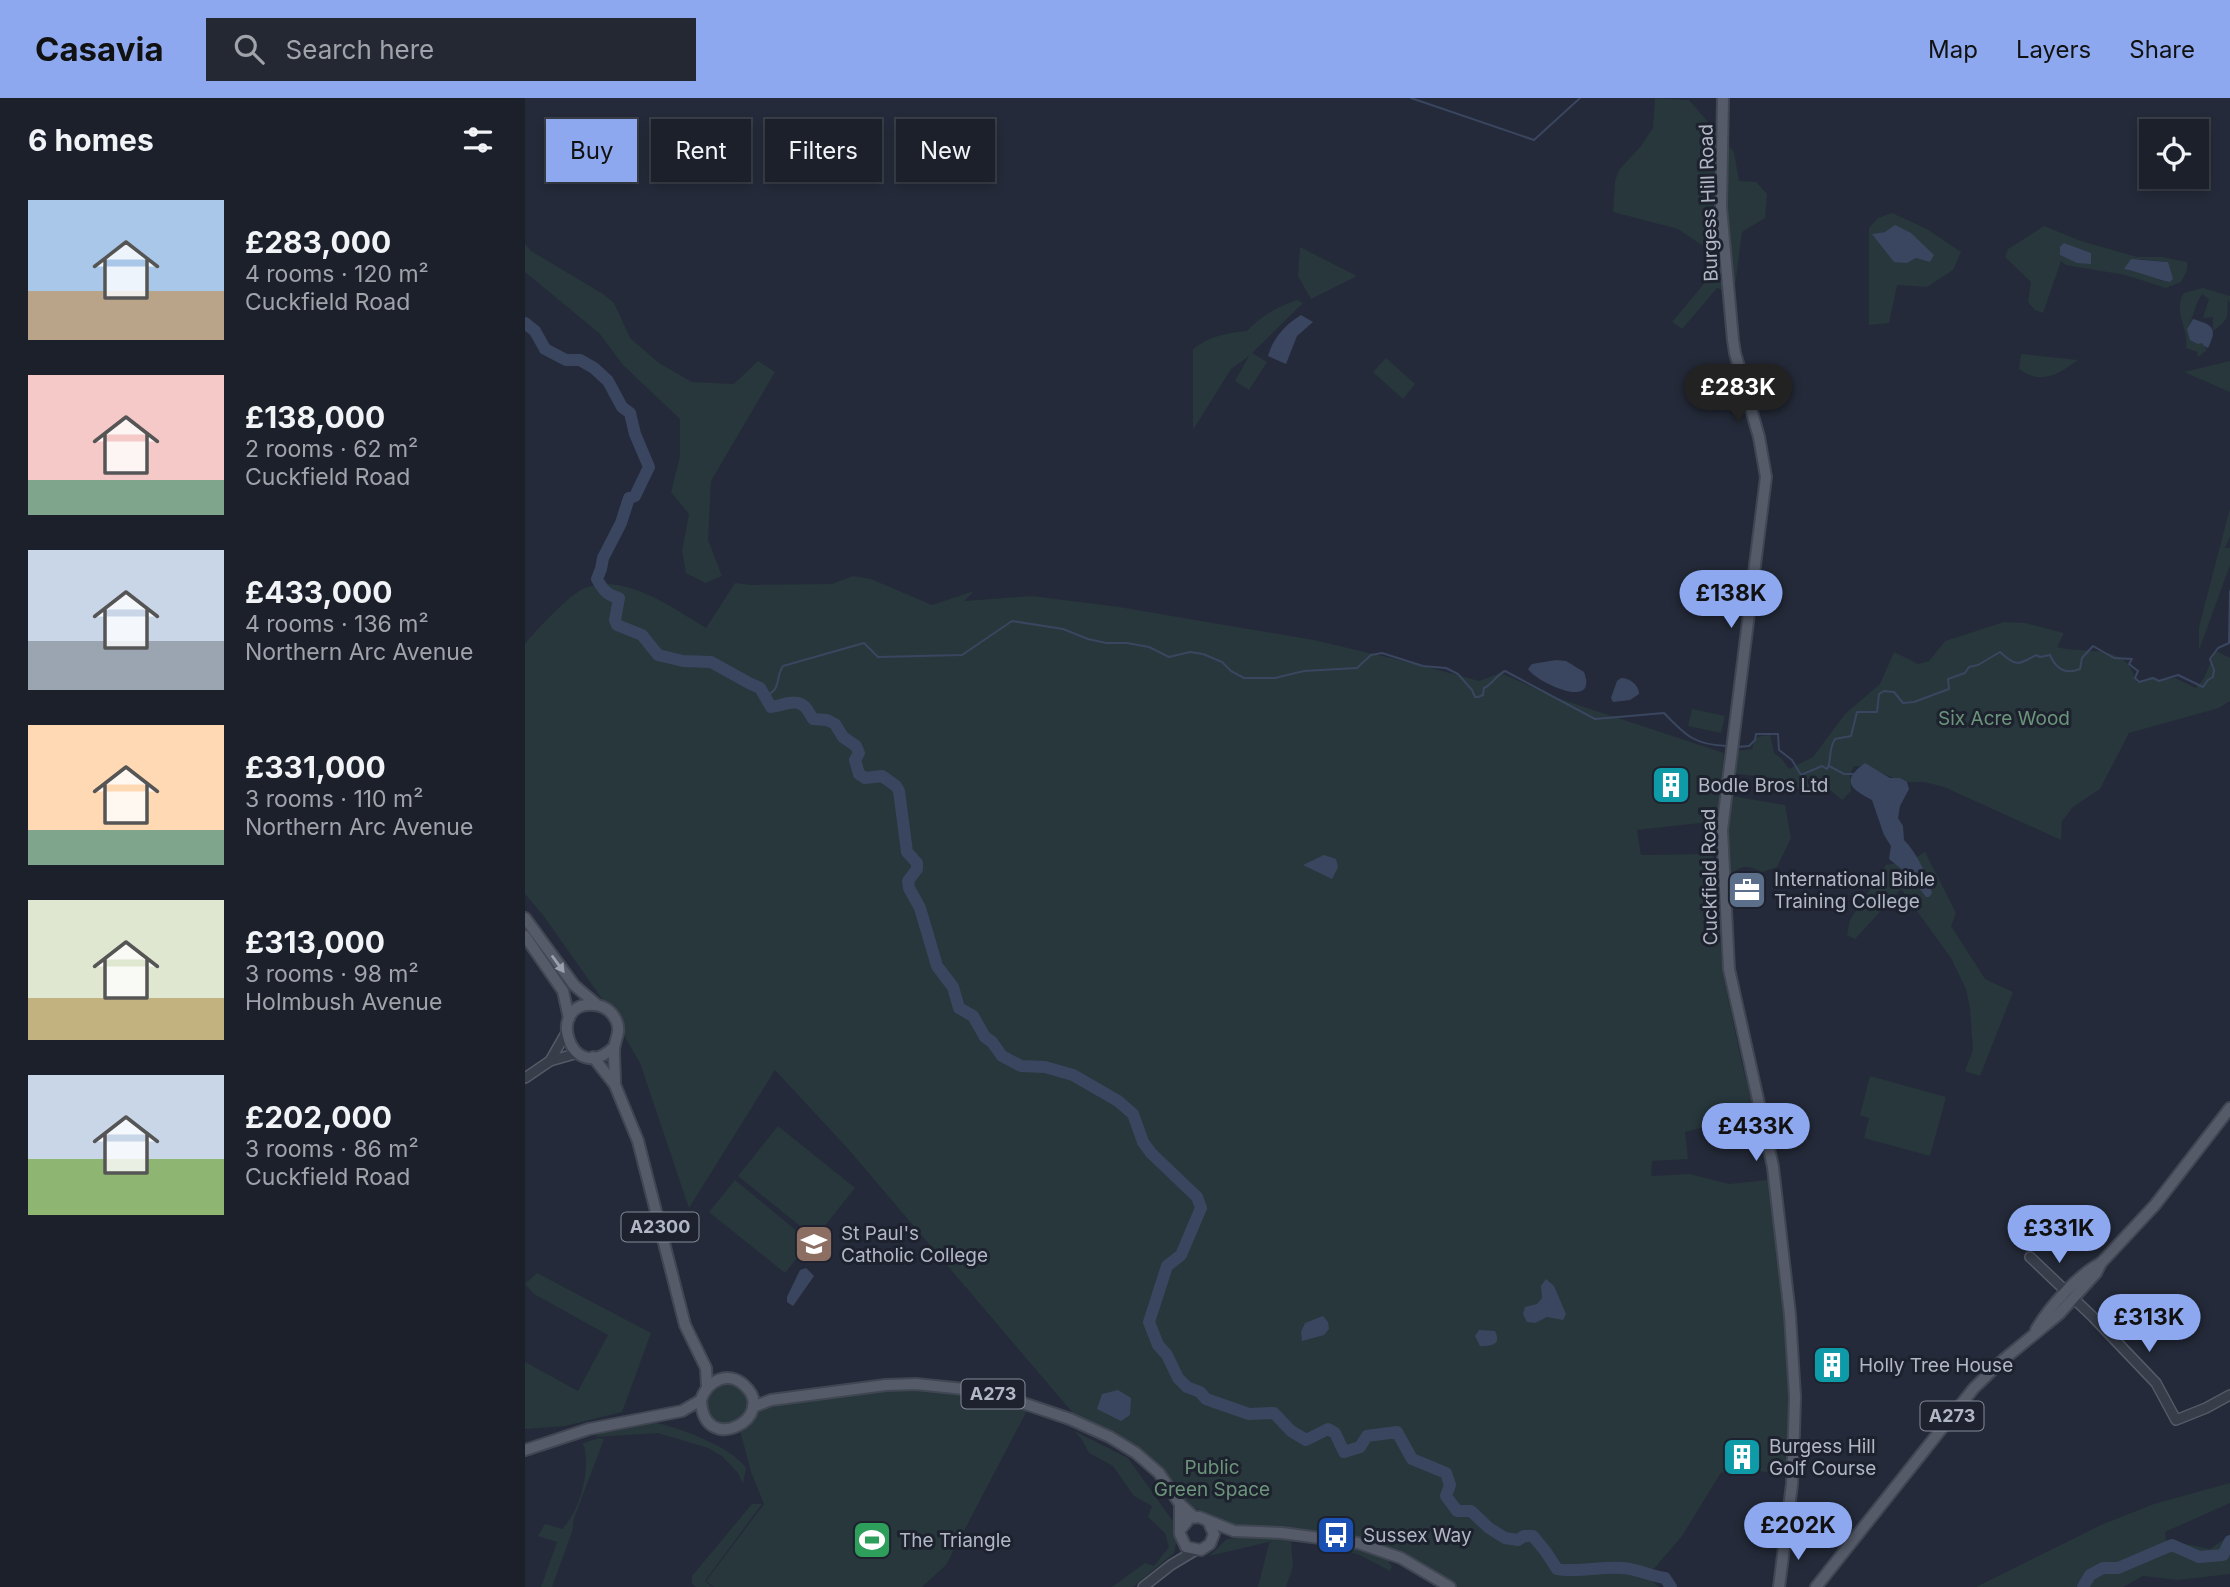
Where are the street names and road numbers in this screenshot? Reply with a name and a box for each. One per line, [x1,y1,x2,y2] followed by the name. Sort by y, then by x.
[1694,124,1723,282] street label: Burgess Hill Road
[1697,809,1722,945] street label: Cuckfield Road
[621,1212,699,1242] road number: A2300
[961,1380,1025,1408] road number: A273
[1921,1401,1983,1430] road number: A273

